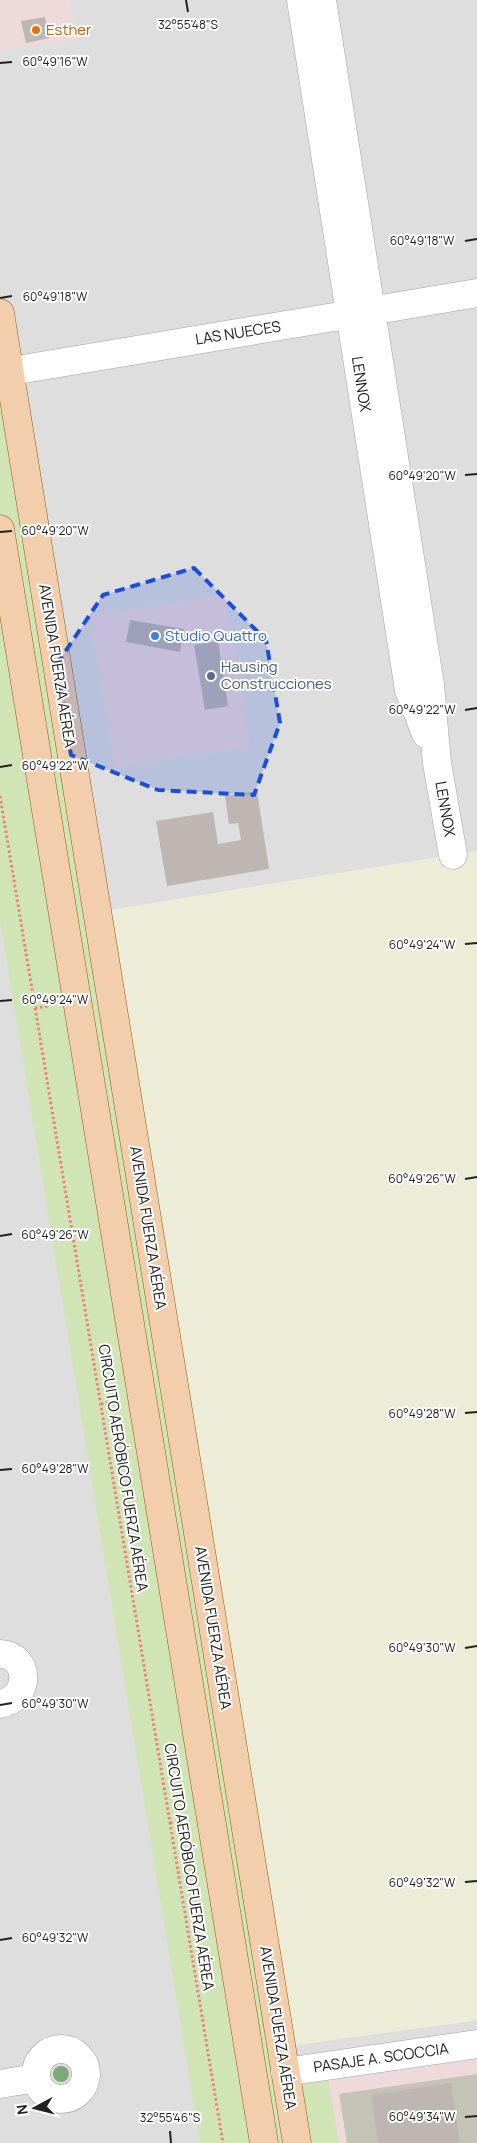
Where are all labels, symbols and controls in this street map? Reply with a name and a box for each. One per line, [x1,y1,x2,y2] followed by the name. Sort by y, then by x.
[158,16,218,33] text: 32°55'48"S
[46,19,92,40] place label: Esther
[30,24,42,36] marker: Esther
[22,53,88,70] text: 60°49'16"W
[390,232,455,249] text: 60°49'18"W
[23,288,88,305] text: 60°49'18"W
[194,315,282,350] street label: LAS NUECES
[347,355,376,413] street label: LENNOX
[388,467,456,484] text: 60°49'20"W
[21,522,89,539] text: 60°49'20"W
[34,583,81,750] street label: AVENIDA FUERZA AÉREA
[165,625,267,646] place label: Studio Quattro
[149,630,161,642] marker: Studio Quattro
[221,656,332,694] place label: Hausing Construcciones
[205,670,217,682] marker: Hausing Construcciones
[389,701,456,718] text: 60°49'22"W
[22,757,89,774] text: 60°49'22"W
[430,780,461,838] street label: LENNOX
[389,936,456,953] text: 60°49'24"W
[22,991,89,1008] text: 60°49'24"W
[125,1145,172,1312] street label: AVENIDA FUERZA AÉREA
[388,1170,456,1187] text: 60°49'26"W
[21,1226,89,1243] text: 60°49'26"W
[94,1343,154,1594] street label: CIRCUITO AERÓBICO FUERZA AÉREA
[389,1405,456,1422] text: 60°49'28"W
[22,1460,89,1477] text: 60°49'28"W
[190,1545,237,1712] street label: AVENIDA FUERZA AÉREA
[388,1639,456,1656] text: 60°49'30"W
[21,1695,89,1712] text: 60°49'30"W
[160,1742,220,1993] street label: CIRCUITO AERÓBICO FUERZA AÉREA
[389,1874,456,1891] text: 60°49'32"W
[22,1929,89,1946] text: 60°49'32"W
[255,1945,302,2112] street label: AVENIDA FUERZA AÉREA
[312,2038,450,2077] street label: PASAJE A. SCOCCIA
[10,2083,60,2133] north arrow
[12,2103,32,2116] text: N
[389,2108,456,2125] text: 60°49'34"W
[140,2109,200,2126] text: 32°55'46"S

